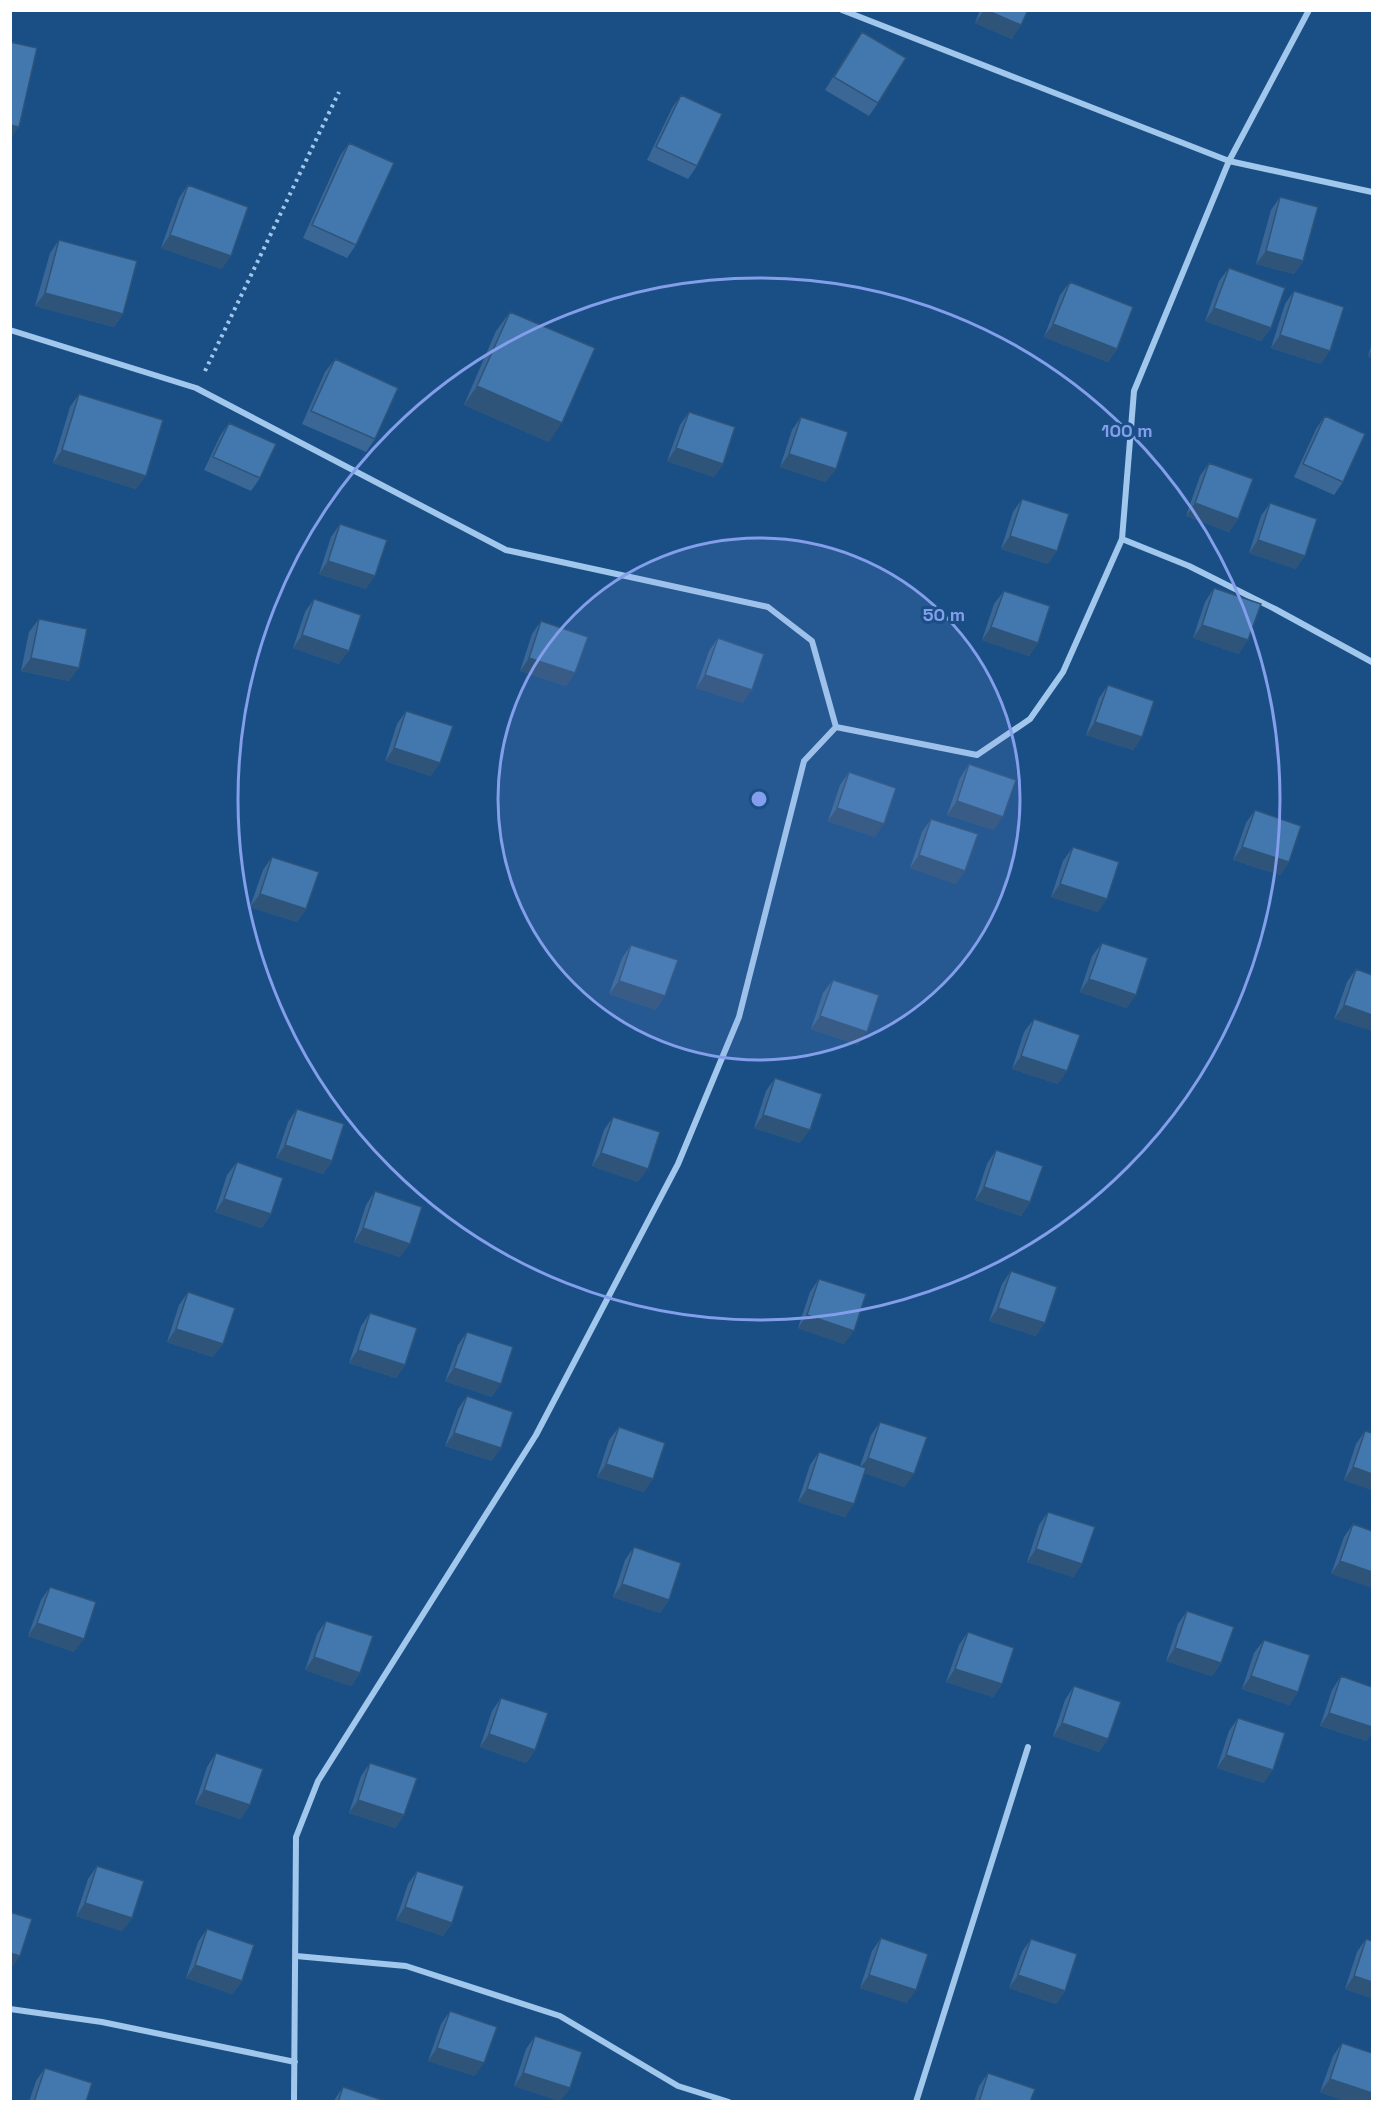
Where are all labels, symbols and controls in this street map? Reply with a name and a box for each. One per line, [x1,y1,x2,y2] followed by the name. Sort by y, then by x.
[1101,419,1153,442] text: 100 m
[923,603,965,626] text: 50 m
[749,789,769,809] centre of rings

